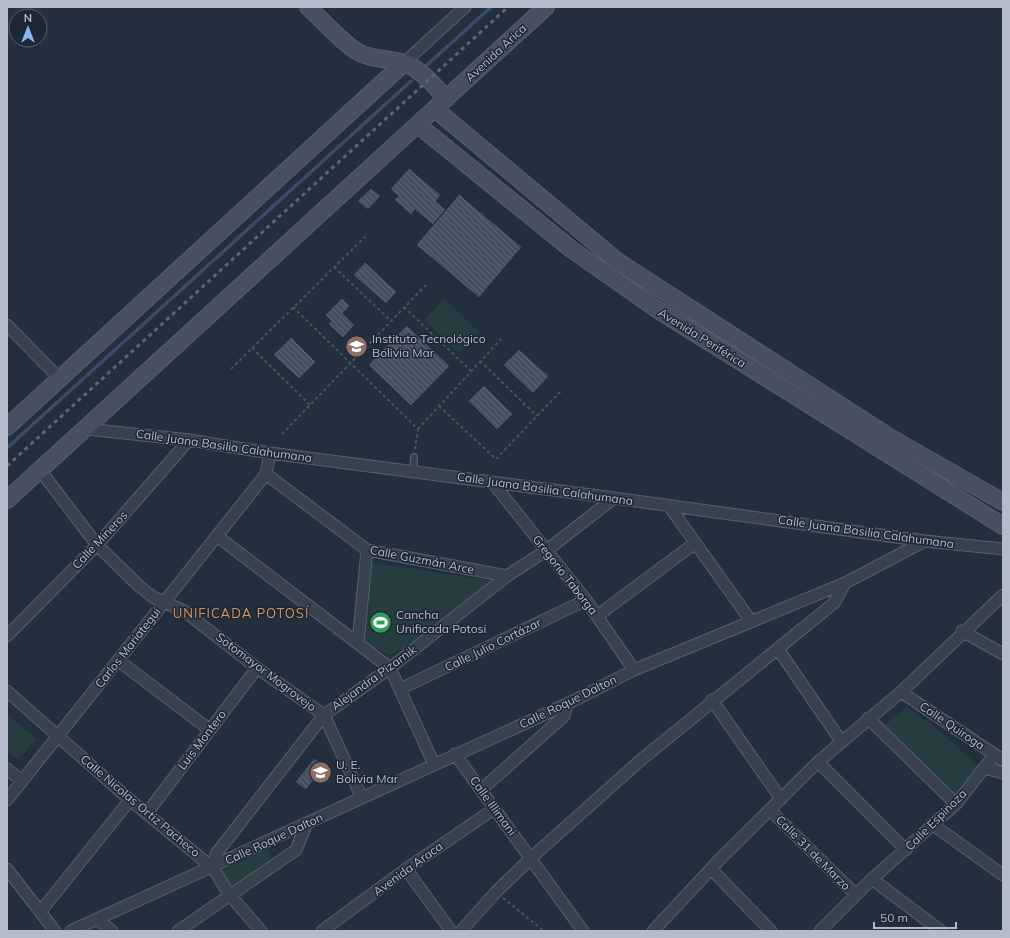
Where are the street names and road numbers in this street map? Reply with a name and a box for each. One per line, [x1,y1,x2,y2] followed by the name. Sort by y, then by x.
[462,21,529,85] street label: Avenida Arica
[656,305,749,371] street label: Avenida Periférica
[135,426,313,465] street label: Calle Juana Basilia Calahumana
[456,469,634,508] street label: Calle Juana Basilia Calahumana
[69,507,131,572] street label: Calle Mineros
[777,512,955,551] street label: Calle Juana Basilia Calahumana
[530,532,601,618] street label: Gregorio Taborga
[369,542,475,577] street label: Calle Guzmán Arce
[92,604,164,691] street label: Carlos Mariategui
[442,614,544,674] street label: Calle Julio Cortázar
[213,629,319,714] street label: Sotomayor Mogrovejo
[328,641,420,714] street label: Alejandra Pizarnik
[517,671,619,732] street label: Calle Roque Dalton
[917,698,988,753] street label: Calle Quiroga
[174,707,229,773] street label: Luis Montero
[77,751,203,860] street label: Calle Nicolas Ortiz Pacheco
[467,773,520,838] street label: Calle Illimani
[902,786,969,853] street label: Calle Espinoza
[222,809,325,868] street label: Calle Roque Dalton
[773,812,854,893] street label: Calle 31 de Marzo
[370,838,445,899] street label: Avenida Araca

